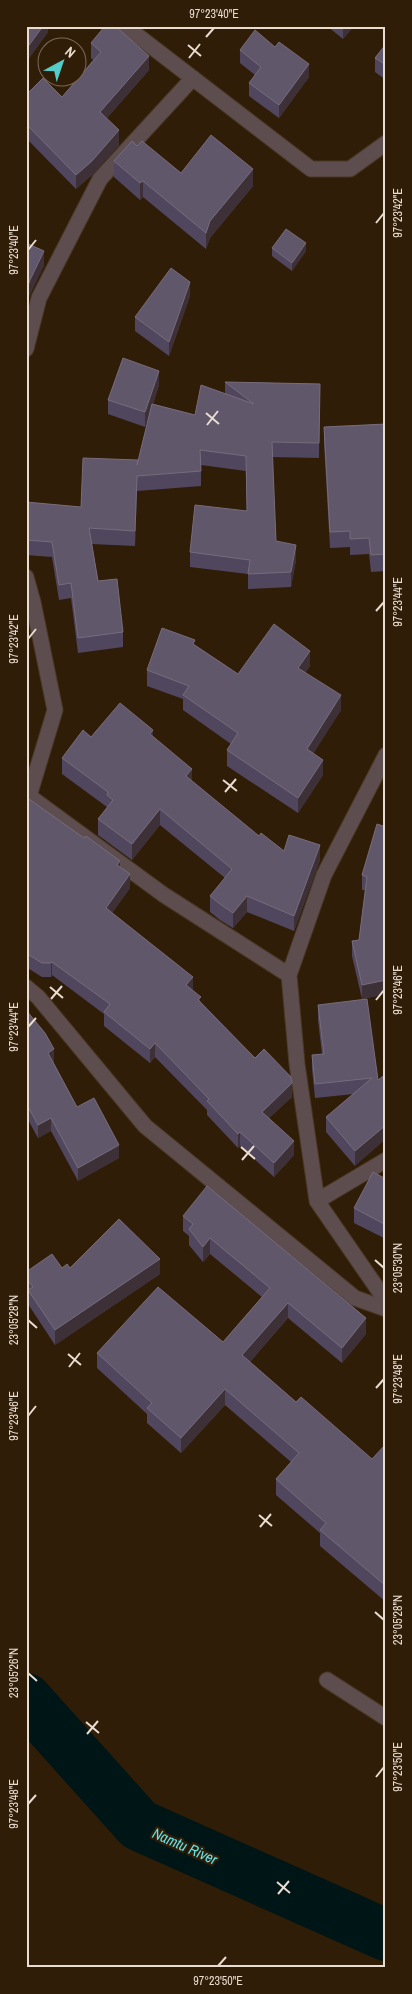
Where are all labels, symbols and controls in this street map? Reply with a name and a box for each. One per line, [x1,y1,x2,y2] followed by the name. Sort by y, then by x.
[189,6,239,22] text: 97°23'40"E
[38,38,88,88] north arrow
[61,42,79,62] text: N
[390,188,406,238] text: 97°23'42"E
[6,225,22,275] text: 97°23'40"E
[390,577,406,627] text: 97°23'44"E
[6,614,22,664] text: 97°23'42"E
[390,965,406,1015] text: 97°23'46"E
[6,1002,22,1052] text: 97°23'44"E
[390,1243,406,1293] text: 23°05'30"N
[6,1295,22,1345] text: 23°05'28"N
[390,1354,406,1404] text: 97°23'48"E
[6,1391,22,1441] text: 97°23'46"E
[390,1595,406,1645] text: 23°05'28"N
[6,1648,22,1698] text: 23°05'26"N
[390,1742,406,1792] text: 97°23'50"E
[6,1779,22,1829] text: 97°23'48"E
[149,1822,222,1870] water label: Namtu River
[193,1973,243,1989] text: 97°23'50"E

